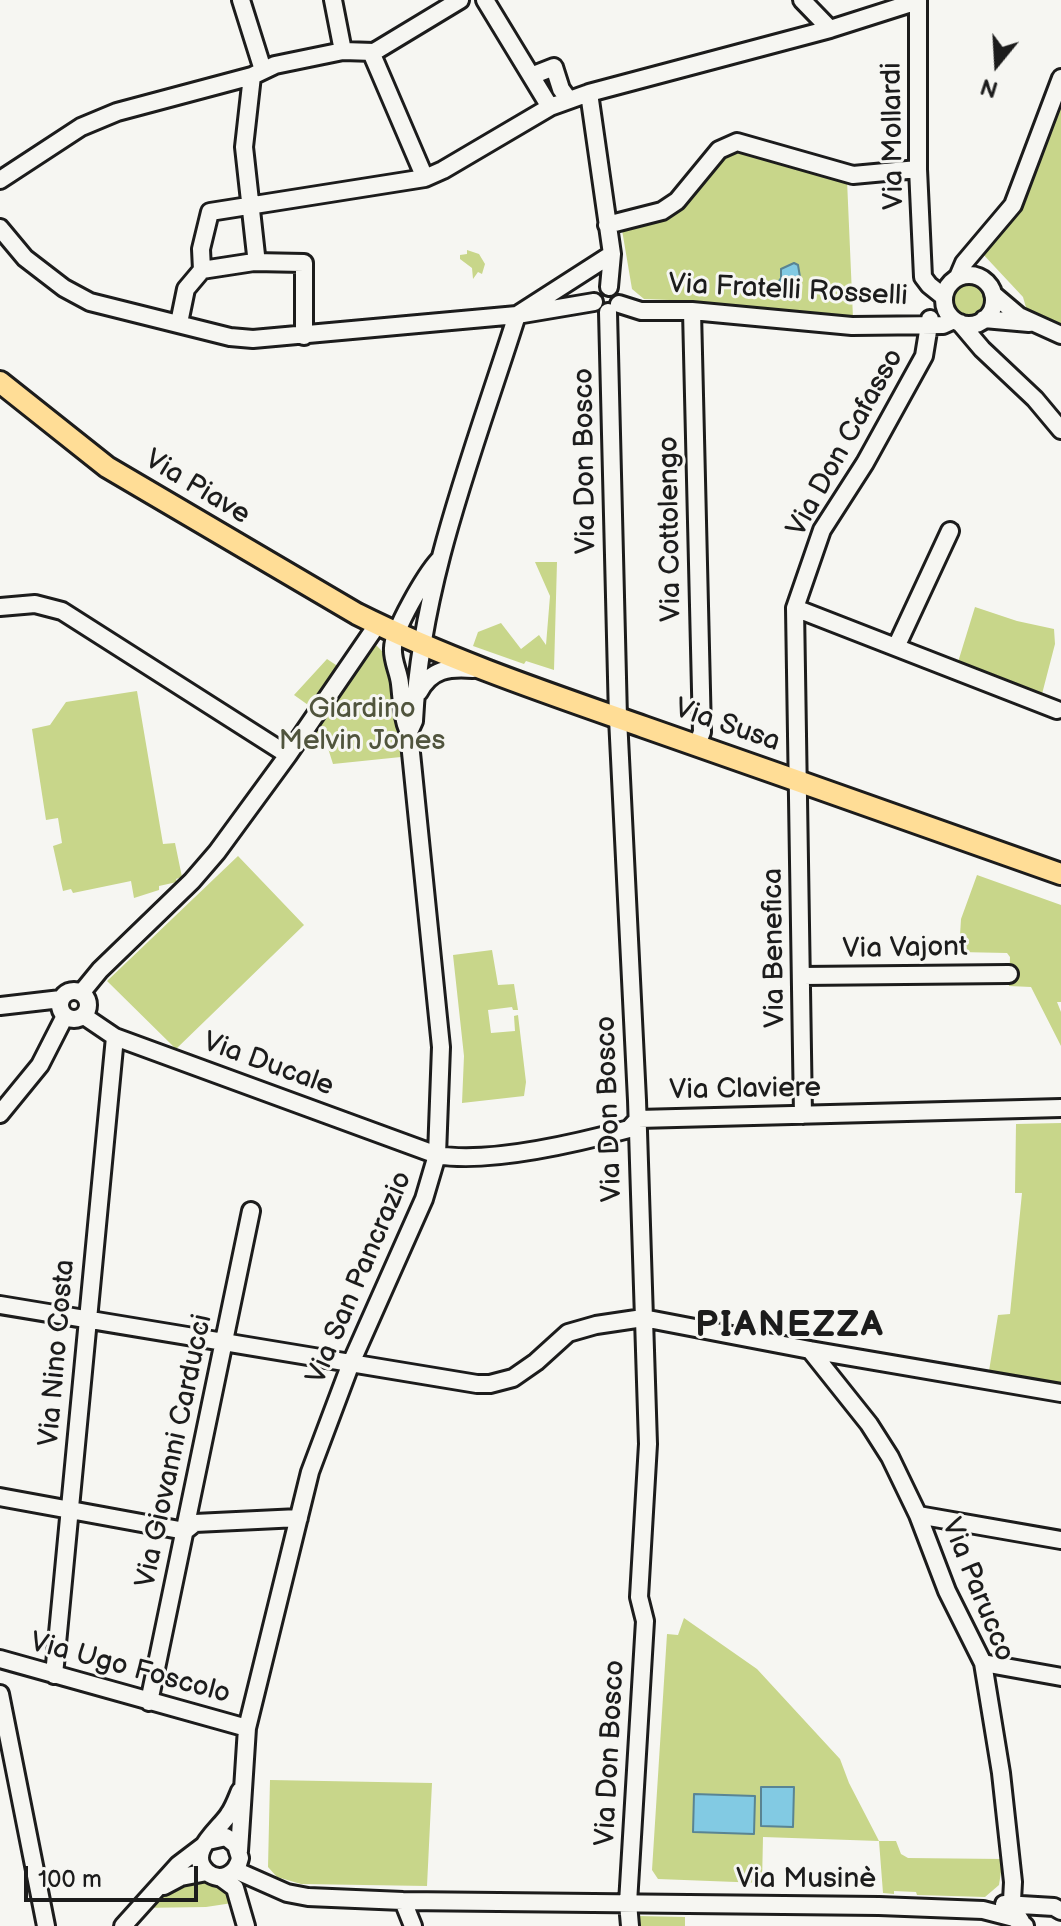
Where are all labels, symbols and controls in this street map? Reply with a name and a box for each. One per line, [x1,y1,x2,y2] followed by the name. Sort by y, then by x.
[957,24,1037,104] north arrow
[876,62,912,210] street label: Via Mollardi
[977,72,1001,103] text: N
[668,268,908,314] street label: Via Fratelli Rosselli
[781,343,911,543] street label: Via Don Cafasso
[568,368,604,554] street label: Via Don Bosco
[653,436,689,622] street label: Via Cottolengo
[138,443,256,533] street label: Via Piave
[670,692,784,760] street label: Via Susa
[279,693,445,759] park label: Giardino Melvin Jones
[757,868,793,1028] street label: Via Benefica
[842,931,968,967] street label: Via Vajont
[590,1015,630,1203] street label: Via Don Bosco
[198,1026,338,1104] street label: Via Ducale
[669,1072,821,1108] street label: Via Claviere
[300,1167,420,1389] street label: Via San Pancrazio
[33,1258,83,1448] street label: Via Nino Costa
[695,1305,885,1349] district label: PIANEZZA
[130,1311,220,1591] street label: Via Giovanni Carducci
[933,1514,1021,1666] street label: Via Parucco
[26,1626,234,1712] street label: Via Ugo Foscolo
[589,1659,633,1847] street label: Via Don Bosco
[28,1850,202,1900] scale bar
[736,1863,876,1897] street label: Via Musinè
[38,1865,102,1894] text: 100 m

